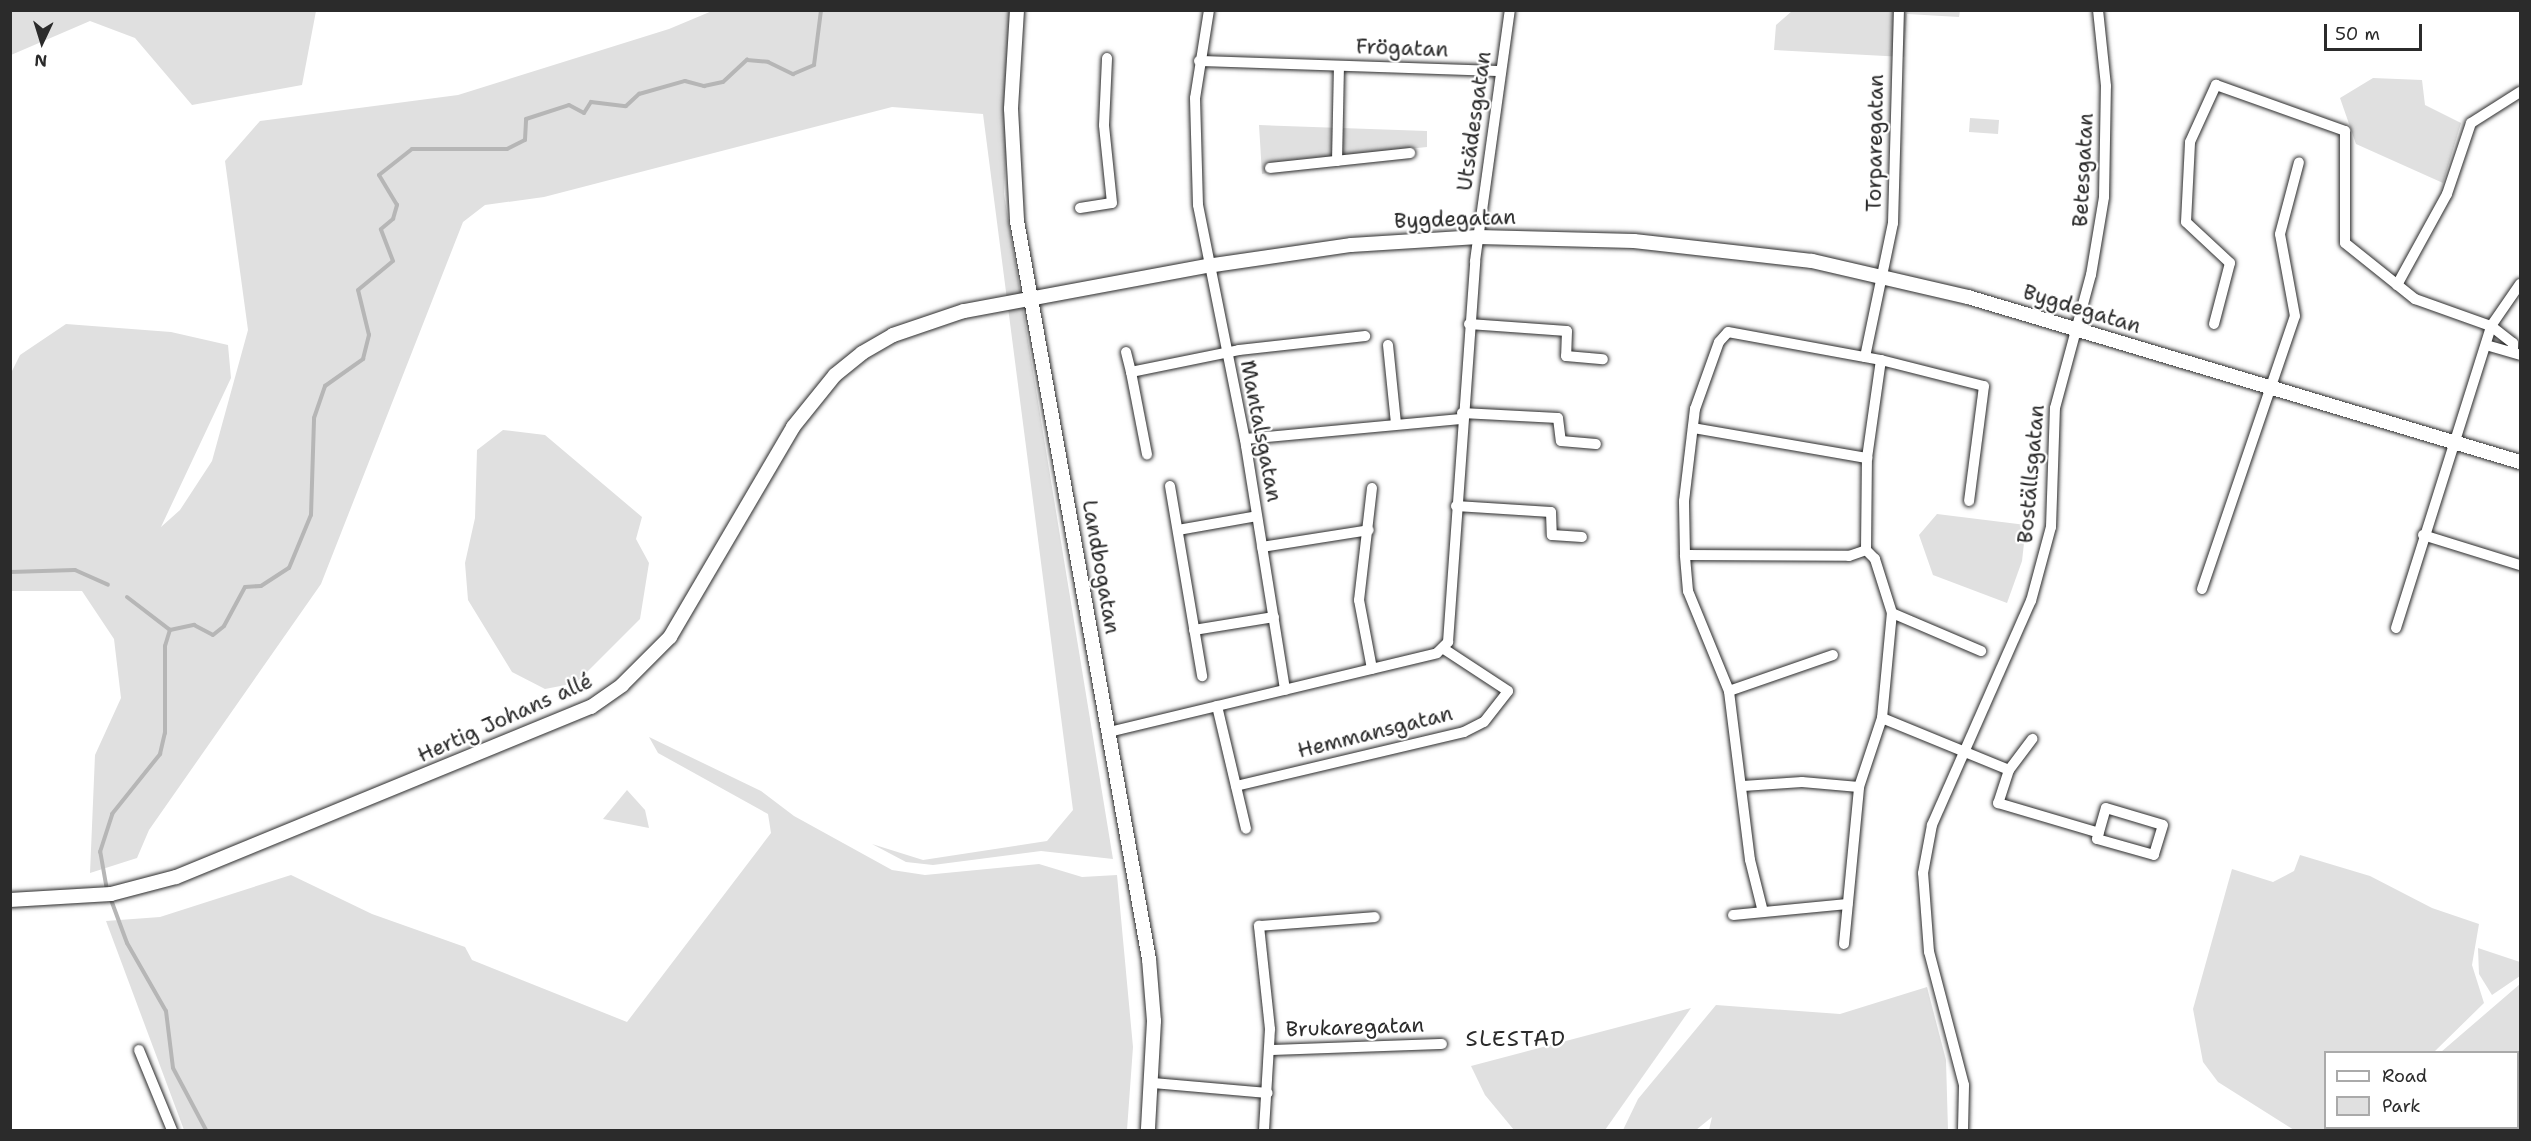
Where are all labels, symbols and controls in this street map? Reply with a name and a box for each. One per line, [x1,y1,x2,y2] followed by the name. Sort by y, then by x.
[12,12,72,72] north arrow
[2327,12,2424,50] scale bar
[2335,22,2380,46] text: 50 m
[1355,34,1449,62] street label: Frögatan
[1452,49,1496,193] street label: Utsädesgatan
[34,50,48,71] text: N
[1861,74,1889,212] street label: Torparegatan
[2067,112,2099,228] street label: Betesgatan
[1394,204,1516,234] street label: Bygdegatan
[2020,279,2144,339] street label: Bygdegatan
[1235,358,1287,504] street label: Mantalsgatan
[2012,404,2050,544] street label: Boställsgatan
[1077,498,1125,636] street label: Landbogatan
[414,668,596,768] street label: Hertig Johans allé
[1295,701,1455,763] street label: Hemmansgatan
[1285,1012,1425,1042] street label: Brukaregatan
[1466,1026,1566,1052] district label: SLESTAD
[2324,1051,2519,1129] legend
[2382,1064,2427,1088] text: Road
[2382,1094,2421,1118] text: Park

